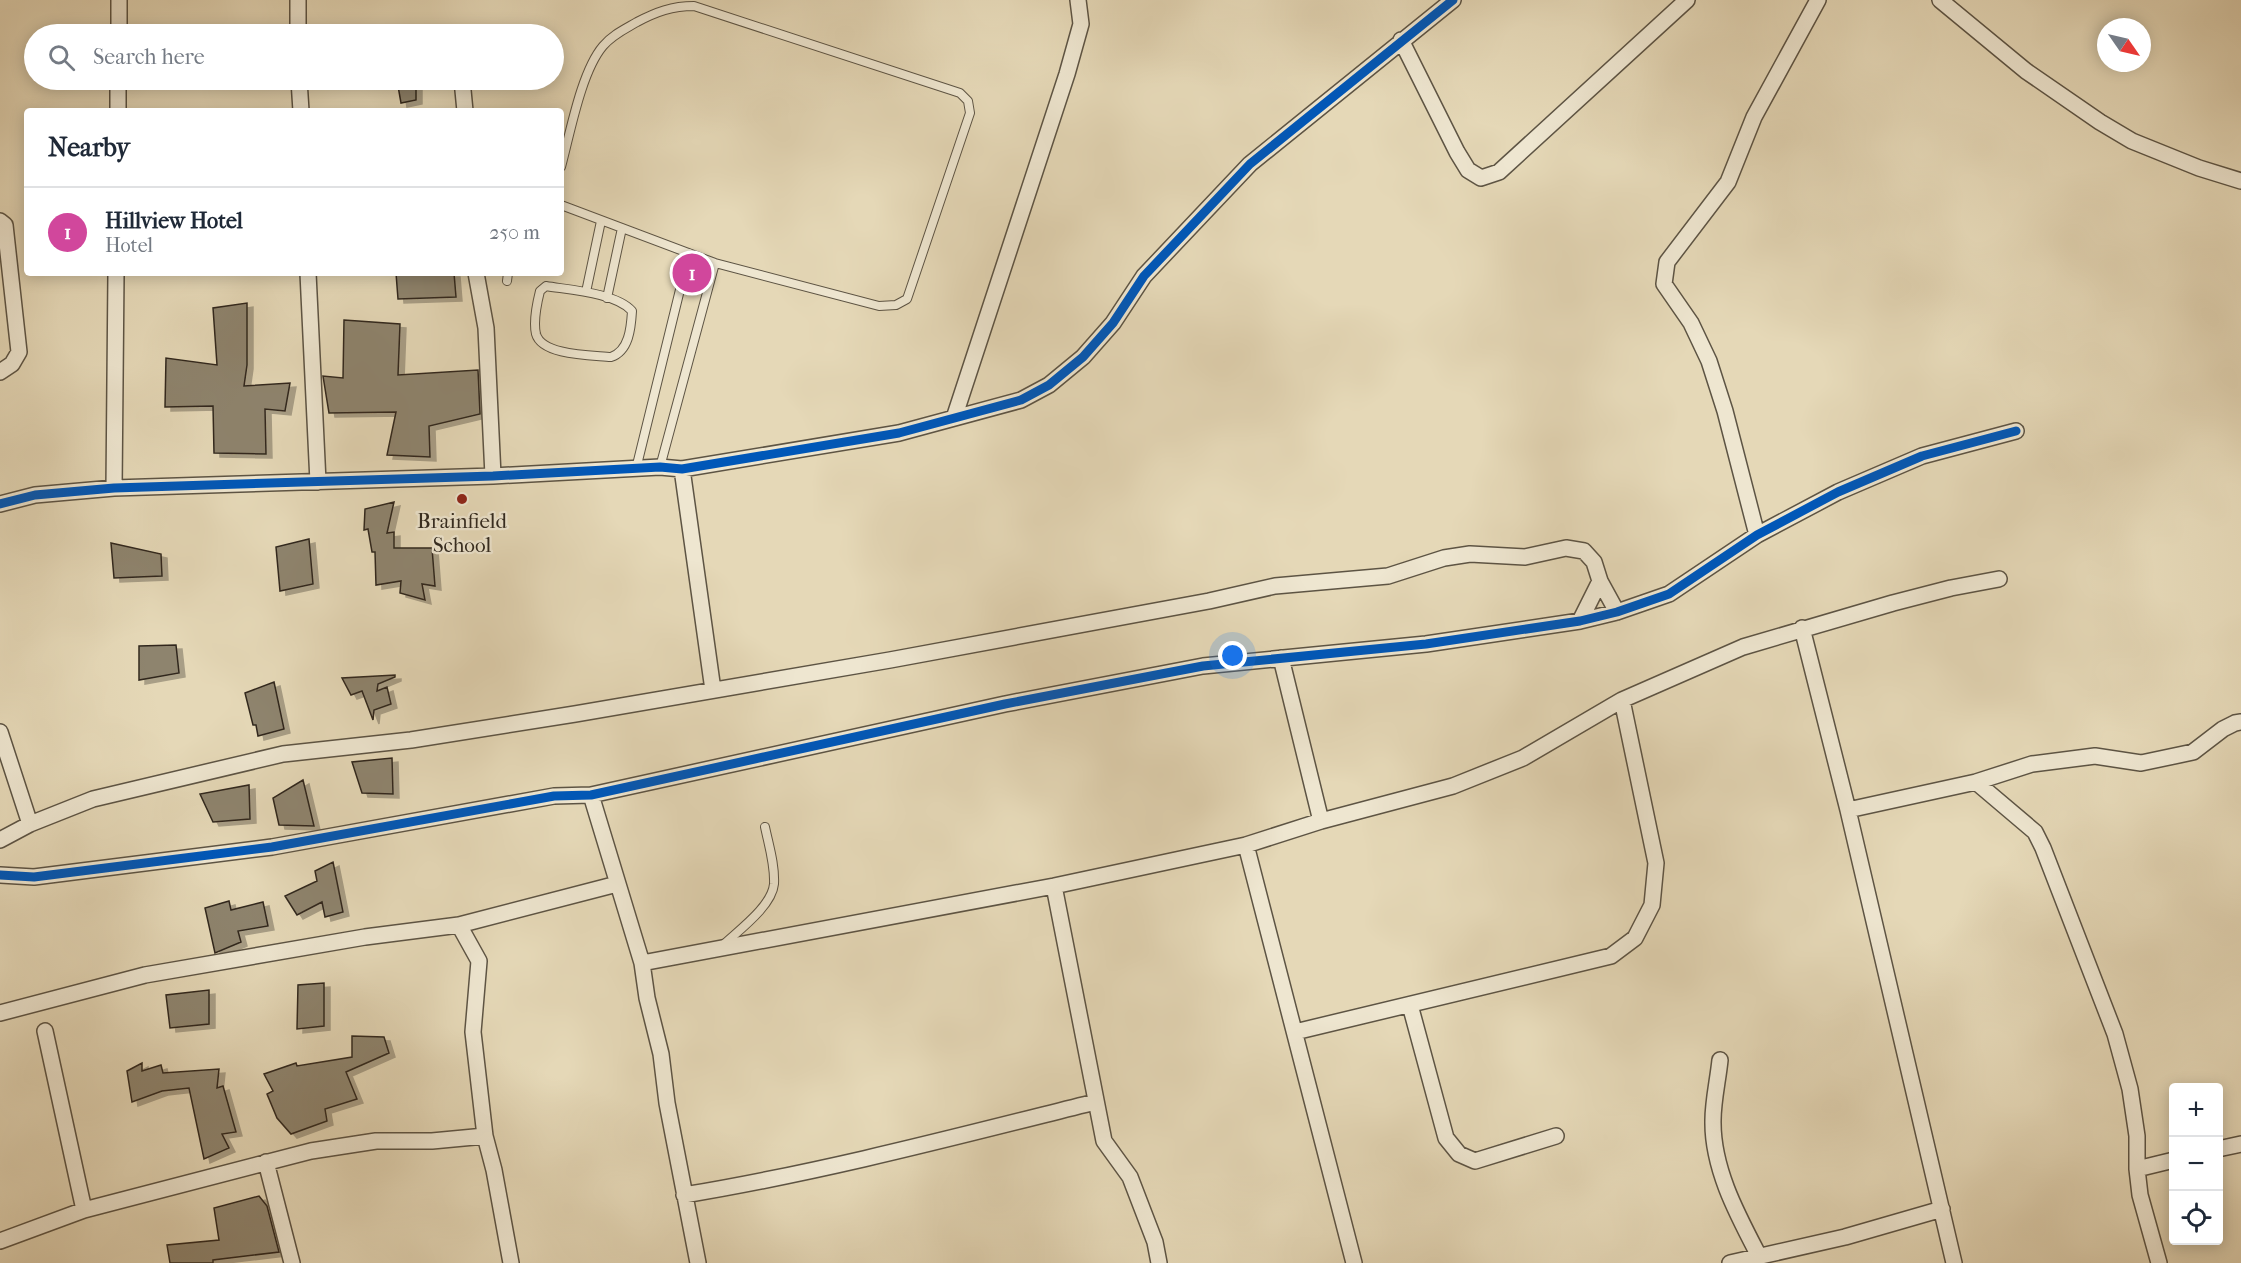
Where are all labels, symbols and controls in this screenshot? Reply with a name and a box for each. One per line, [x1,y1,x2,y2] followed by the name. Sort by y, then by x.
[2097,18,2151,72] north arrow
[24,24,564,90] search box
[45,41,78,74] icon: search
[93,44,205,70] text: Search here
[48,132,130,163] text: Nearby
[105,208,243,234] text: Hillview Hotel
[64,221,71,244] text: 1
[489,221,540,244] text: 250 m
[105,234,153,257] text: Hotel
[672,250,712,296] pin: 1
[455,492,469,506] marker: Brainfield School
[417,509,507,557] place label: Brainfield School
[1218,641,1247,670] your location
[2169,1083,2223,1245] map controls
[2169,1083,2223,1137] button: +
[2169,1137,2223,1191] button: −
[2169,1191,2223,1245] button: locate

